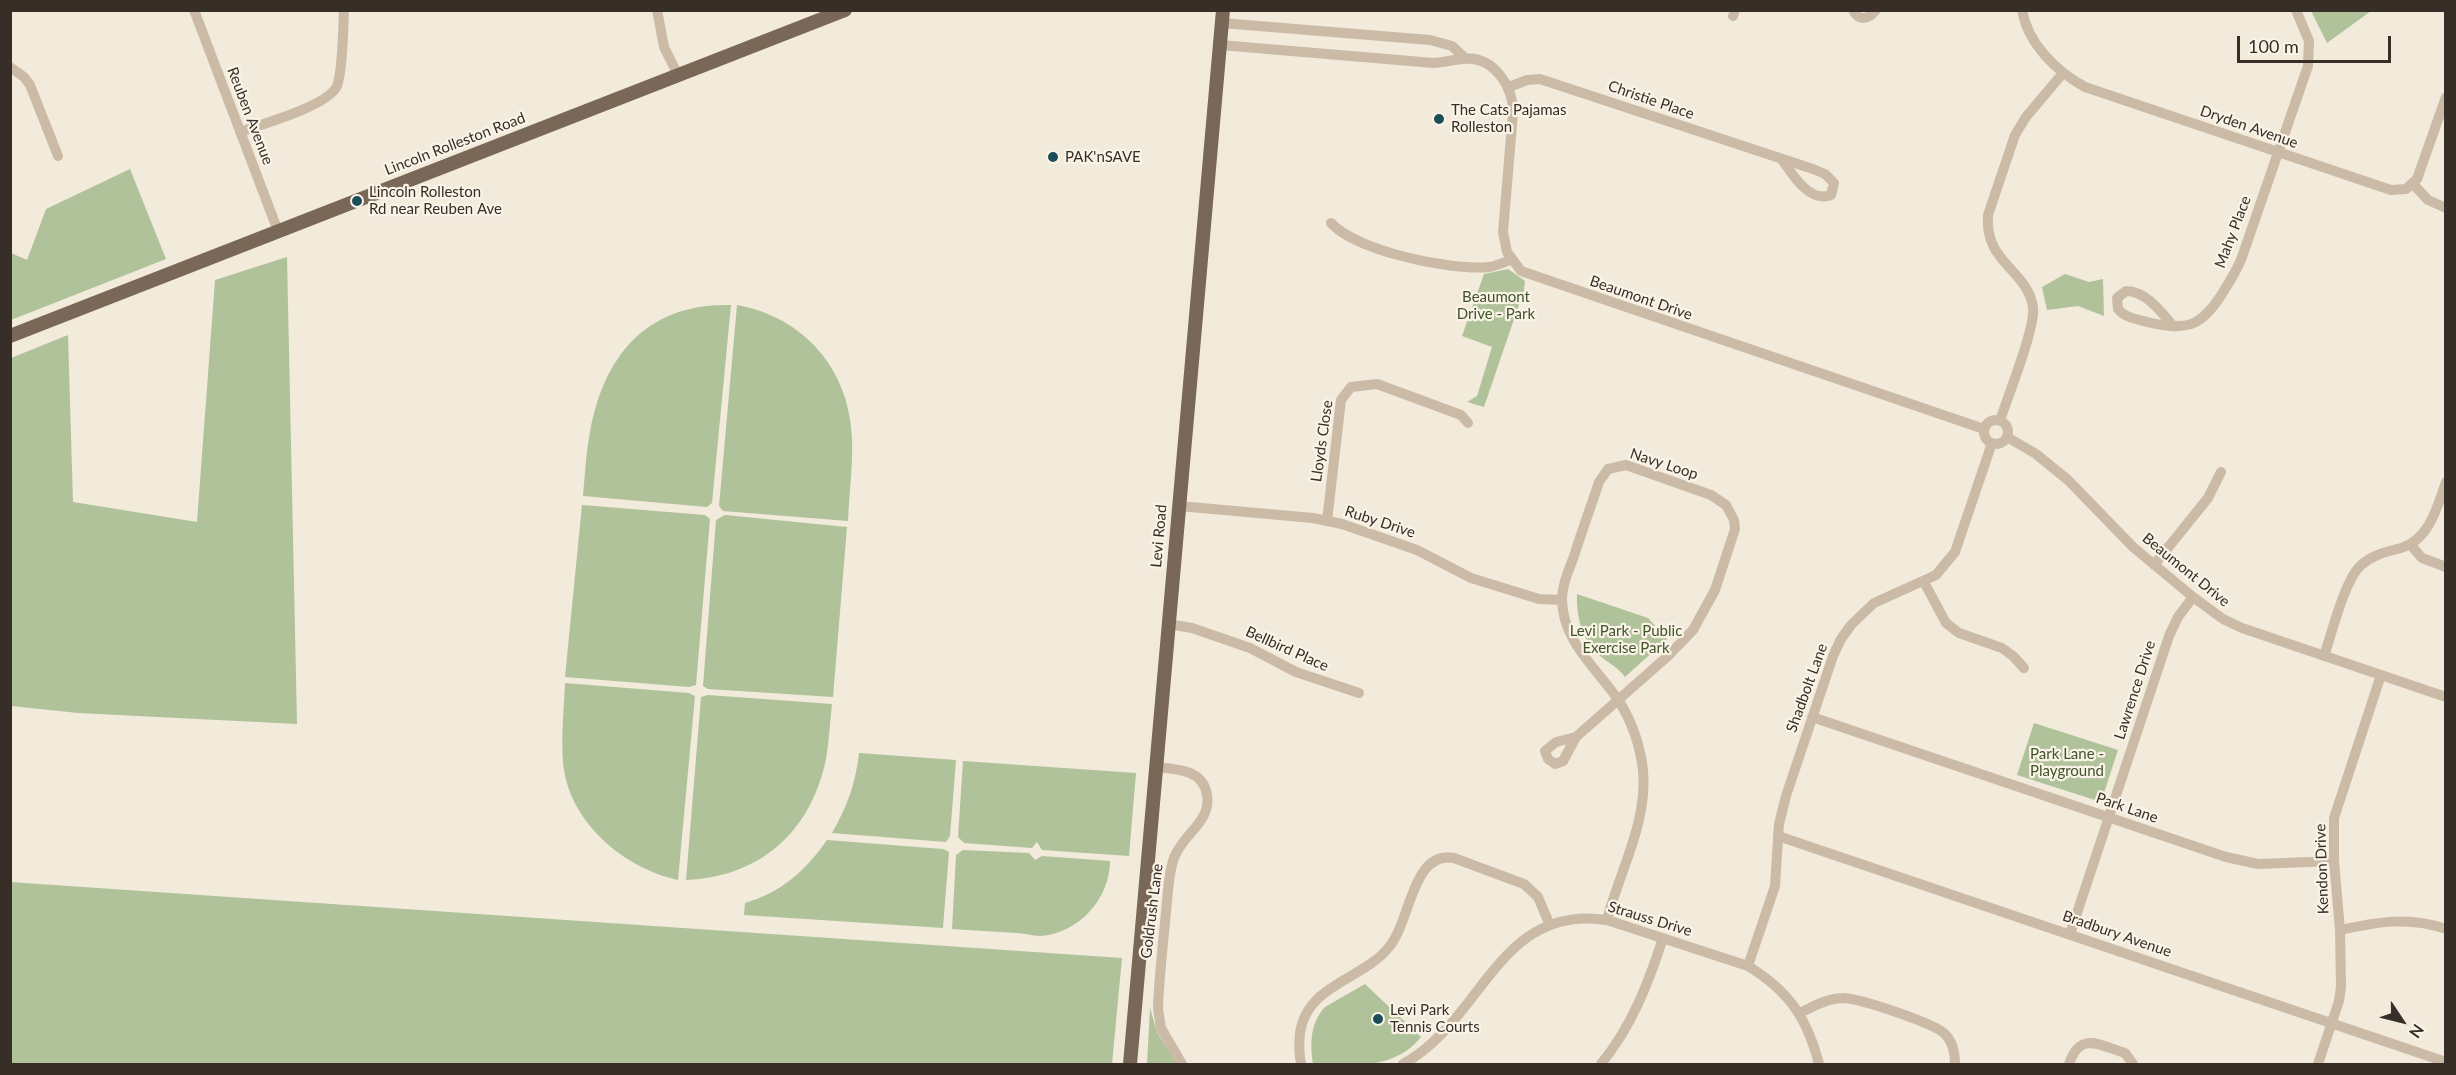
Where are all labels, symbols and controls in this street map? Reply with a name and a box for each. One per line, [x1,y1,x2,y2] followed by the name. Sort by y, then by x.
[2240,24,2394,62] scale bar
[2248,35,2299,57] text: 100 m
[223,65,277,167] street label: Reuben Avenue
[1606,77,1696,123] street label: Christie Place
[1451,101,1567,136] place label: The Cats Pajamas Rolleston
[2198,102,2300,152] street label: Dryden Avenue
[382,109,528,179] street label: Lincoln Rolleston Road
[1432,112,1446,126] marker: The Cats Pajamas Rolleston
[1065,148,1141,166] place label: PAK'nSAVE
[1046,150,1060,164] marker: PAK'nSAVE
[369,183,502,218] place label: Lincoln Rolleston Rd near Reuben Ave
[2211,193,2255,271] street label: Mahy Place
[350,194,364,208] marker: Lincoln Rolleston Rd near Reuben Ave
[1587,272,1695,324] street label: Beaumont Drive
[1457,288,1535,323] park label: Beaumont Drive - Park
[1307,399,1337,483] street label: Lloyds Close
[1628,445,1700,483] street label: Navy Loop
[1343,502,1417,542] street label: Ruby Drive
[1147,504,1171,568] street label: Levi Road
[2139,529,2233,611] street label: Beaumont Drive
[1570,622,1682,657] park label: Levi Park - Public Exercise Park
[1243,623,1331,675] street label: Bellbird Place
[2111,638,2159,742] street label: Lawrence Drive
[1783,641,1831,735] street label: Shadbolt Lane
[2030,745,2104,780] park label: Park Lane - Playground
[2094,789,2160,827] street label: Park Lane
[2311,823,2333,915] street label: Kendon Drive
[1137,863,1167,959] street label: Goldrush Lane
[1606,898,1694,940] street label: Strauss Drive
[2060,907,2174,961] street label: Bradbury Avenue
[2372,991,2432,1051] north arrow
[1390,1001,1480,1036] place label: Levi Park Tennis Courts
[1371,1012,1385,1026] marker: Levi Park Tennis Courts
[2406,1021,2428,1042] text: N

